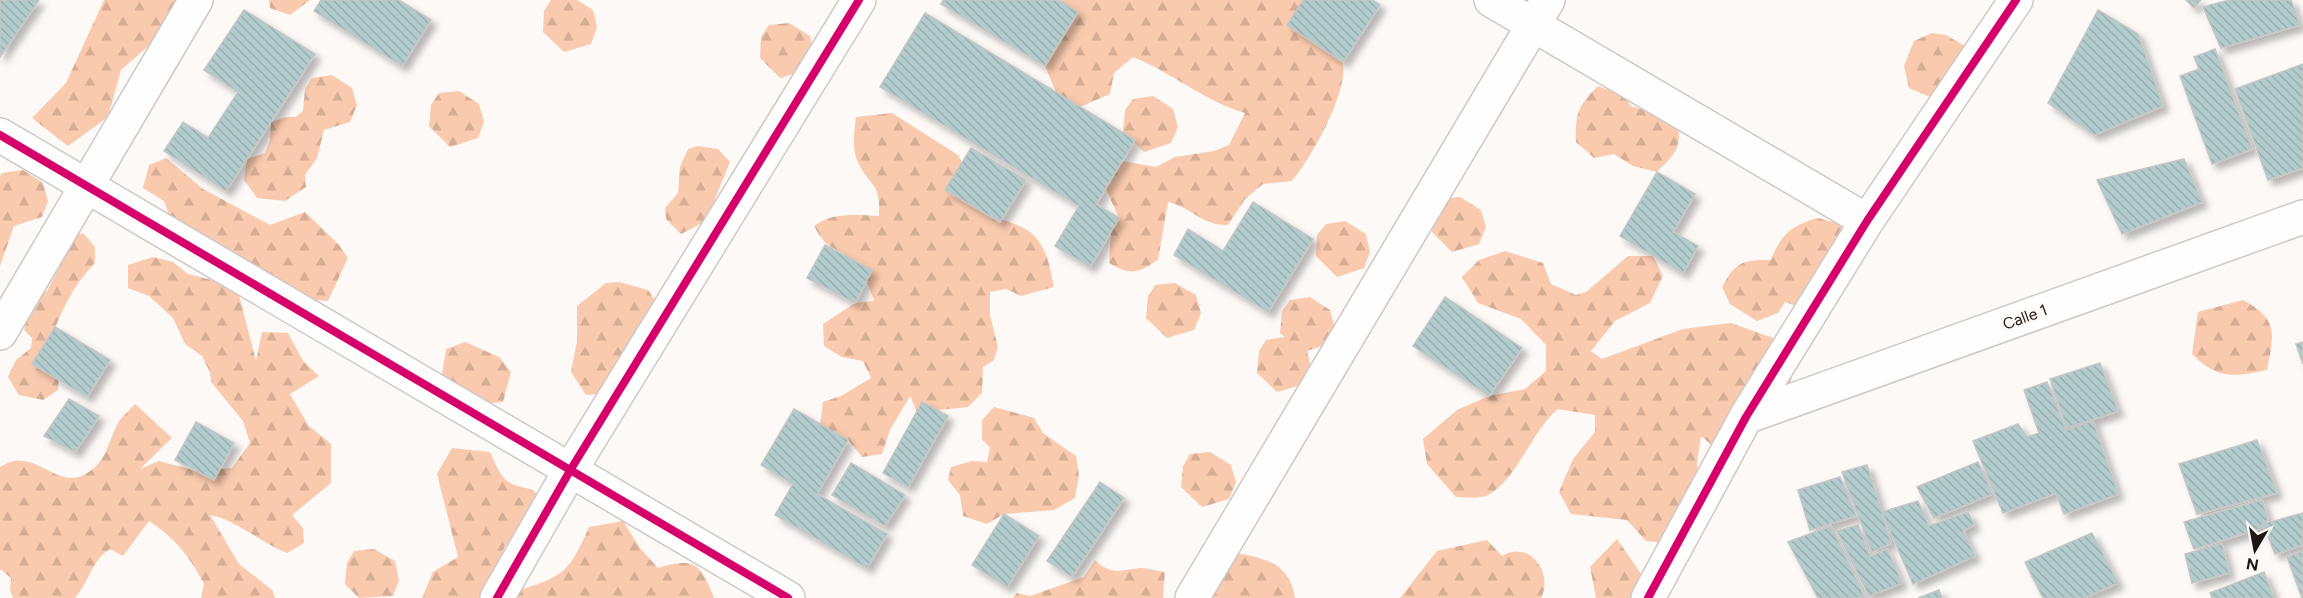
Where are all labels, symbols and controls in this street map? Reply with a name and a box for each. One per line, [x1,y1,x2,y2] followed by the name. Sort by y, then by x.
[2000,300,2050,334] street label: Calle 1
[2225,520,2285,580] north arrow
[2245,554,2260,575] text: N

